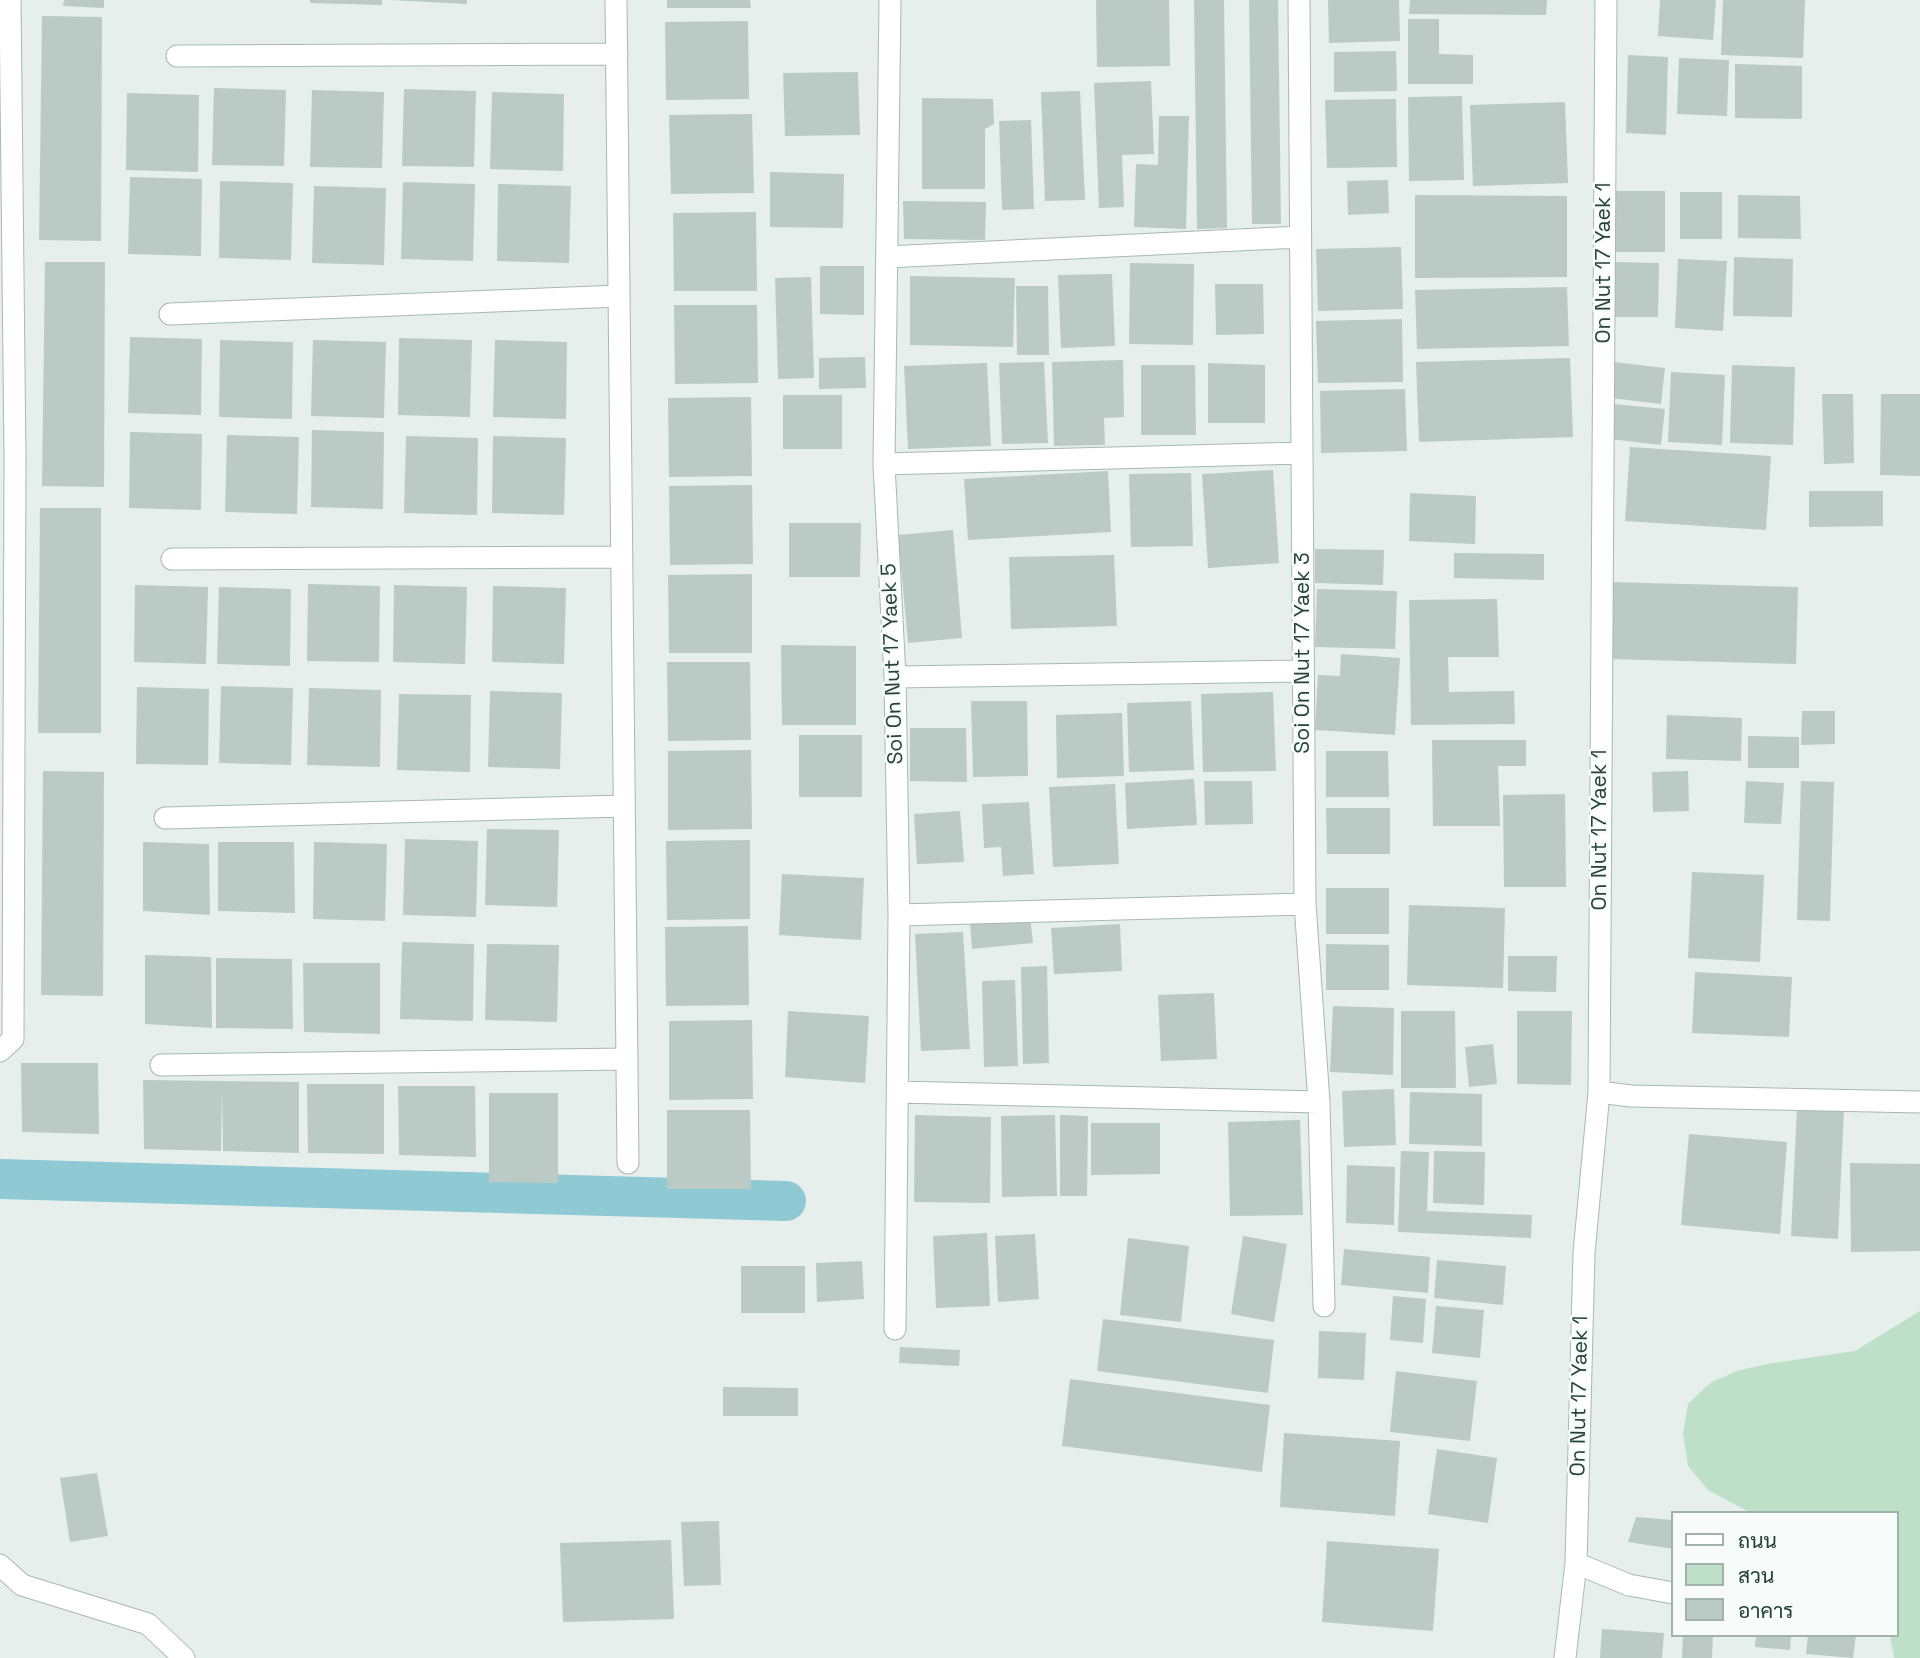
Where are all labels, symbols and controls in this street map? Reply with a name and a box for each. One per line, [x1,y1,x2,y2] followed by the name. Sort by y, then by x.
[1591,183,1617,343] street label: On Nut 17 Yaek 1
[1290,552,1316,754] street label: Soi On Nut 17 Yaek 3
[877,563,909,765] street label: Soi On Nut 17 Yaek 5
[1587,750,1613,910] street label: On Nut 17 Yaek 1
[1566,1315,1594,1477] street label: On Nut 17 Yaek 1
[1672,1511,1899,1637] legend
[1738,1527,1777,1554] text: ถนน
[1738,1562,1774,1589] text: สวน
[1738,1597,1794,1624] text: อาคาร

